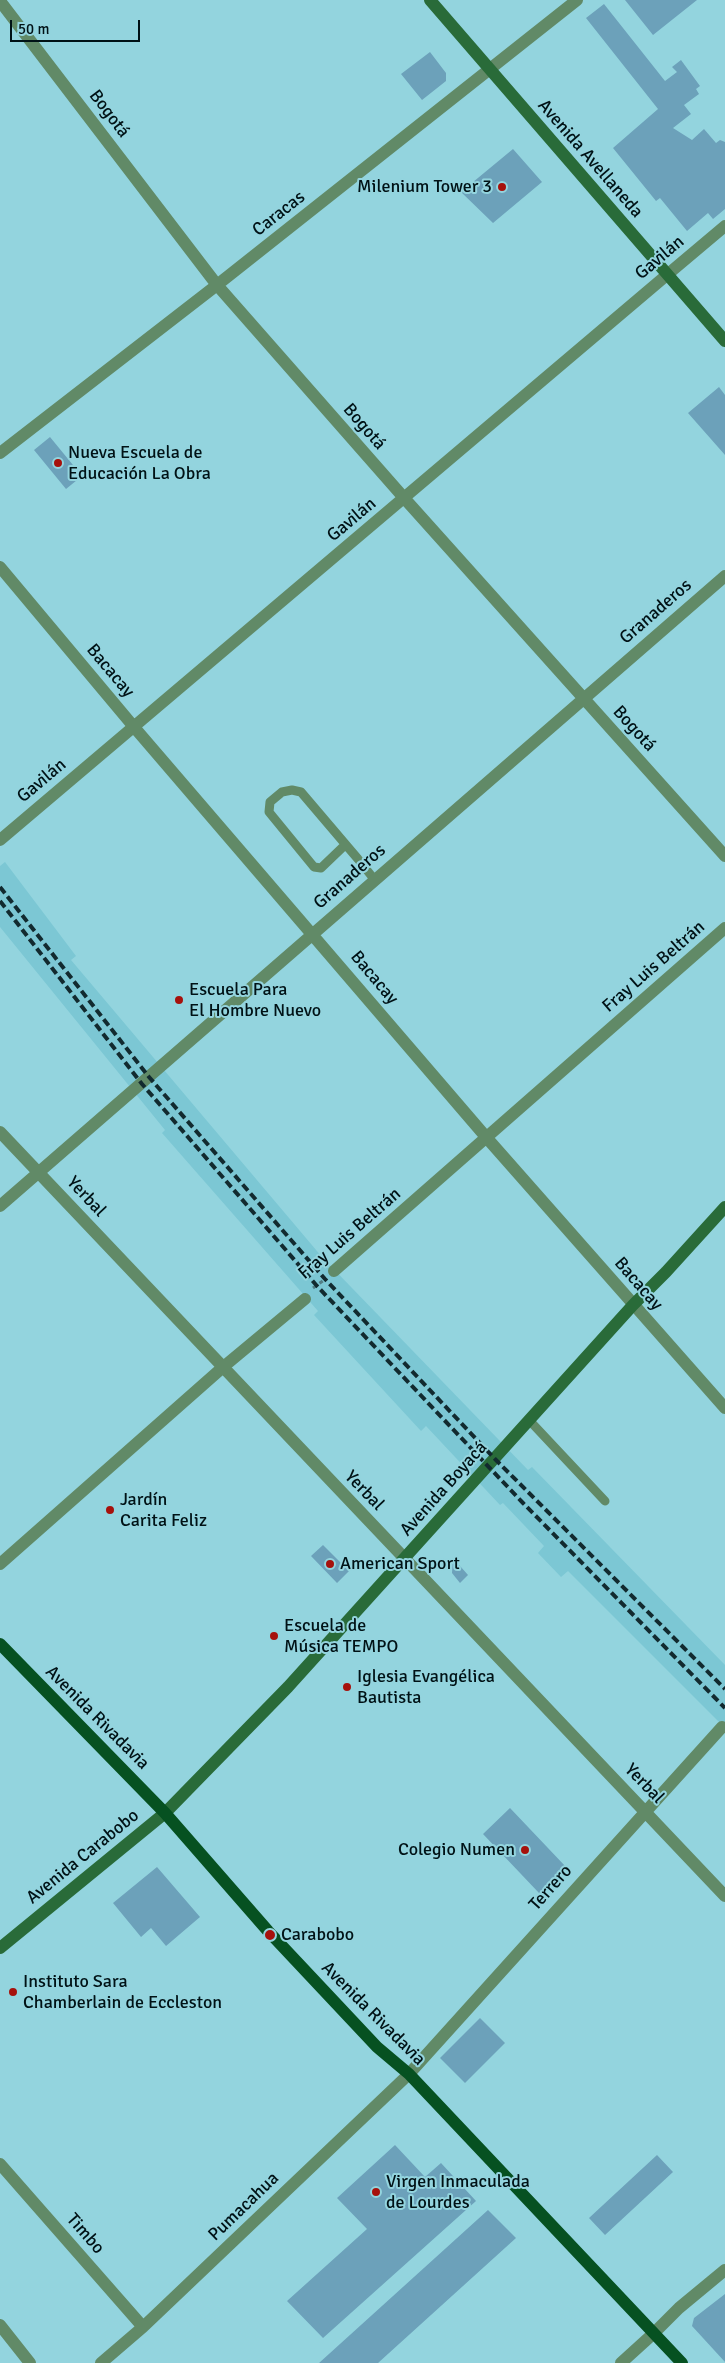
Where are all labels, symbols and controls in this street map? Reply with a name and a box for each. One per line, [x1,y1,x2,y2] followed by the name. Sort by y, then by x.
[12,10,142,42] scale bar
[18,20,49,38] text: 50 m
[84,86,134,142] street label: Bogotá
[533,95,647,223] street label: Avenida Avellaneda
[357,176,492,198] place label: Milenium Tower 3
[496,181,508,193] marker: Milenium Tower 3
[248,187,310,241] street label: Caracas
[631,231,689,285] street label: Gavilán
[338,399,390,455] street label: Bogotá
[68,442,211,484] place label: Nueva Escuela de Educación La Obra
[52,457,64,469] marker: Nueva Escuela de Educación La Obra
[323,493,381,547] street label: Gavilán
[616,575,696,649] street label: Granaderos
[81,640,139,702] street label: Bacacay
[608,702,660,756] street label: Bogotá
[13,754,71,808] street label: Gavilán
[310,840,390,914] street label: Granaderos
[598,917,710,1017] street label: Fray Luis Beltrán
[345,947,403,1009] street label: Bacacay
[189,979,321,1022] place label: Escuela Para El Hombre Nuevo
[173,994,185,1006] marker: Escuela Para El Hombre Nuevo
[62,1172,110,1222] street label: Yerbal
[294,1184,406,1284] street label: Fray Luis Beltrán
[609,1253,667,1315] street label: Bacacay
[396,1437,492,1541] street label: Avenida Boyacá
[340,1466,388,1516] street label: Yerbal
[120,1489,207,1532] place label: Jardín Carita Feliz
[104,1504,116,1516] marker: Jardín Carita Feliz
[340,1553,460,1575] place label: American Sport
[324,1558,336,1570] marker: American Sport
[284,1615,398,1658] place label: Escuela de Música TEMPO
[268,1630,280,1642] marker: Escuela de Música TEMPO
[41,1662,153,1774] street label: Avenida Rivadavia
[357,1666,495,1708] place label: Iglesia Evangélica Bautista
[341,1681,353,1693] marker: Iglesia Evangélica Bautista
[620,1759,668,1809] street label: Yerbal
[23,1805,143,1909] street label: Avenida Carabobo
[398,1839,515,1861] place label: Colegio Numen
[519,1844,531,1856] marker: Colegio Numen
[525,1861,577,1915] street label: Terrero
[281,1924,354,1946] place label: Carabobo
[263,1928,277,1942] marker: Carabobo
[317,1958,429,2070] street label: Avenida Rivadavia
[23,1971,222,2014] place label: Instituto Sara Chamberlain de Eccleston
[7,1986,19,1998] marker: Instituto Sara Chamberlain de Eccleston
[204,2168,284,2246] street label: Pumacahua
[386,2171,530,2214] place label: Virgen Inmaculada de Lourdes
[370,2186,382,2198] marker: Virgen Inmaculada de Lourdes
[61,2209,109,2259] street label: Timbo

